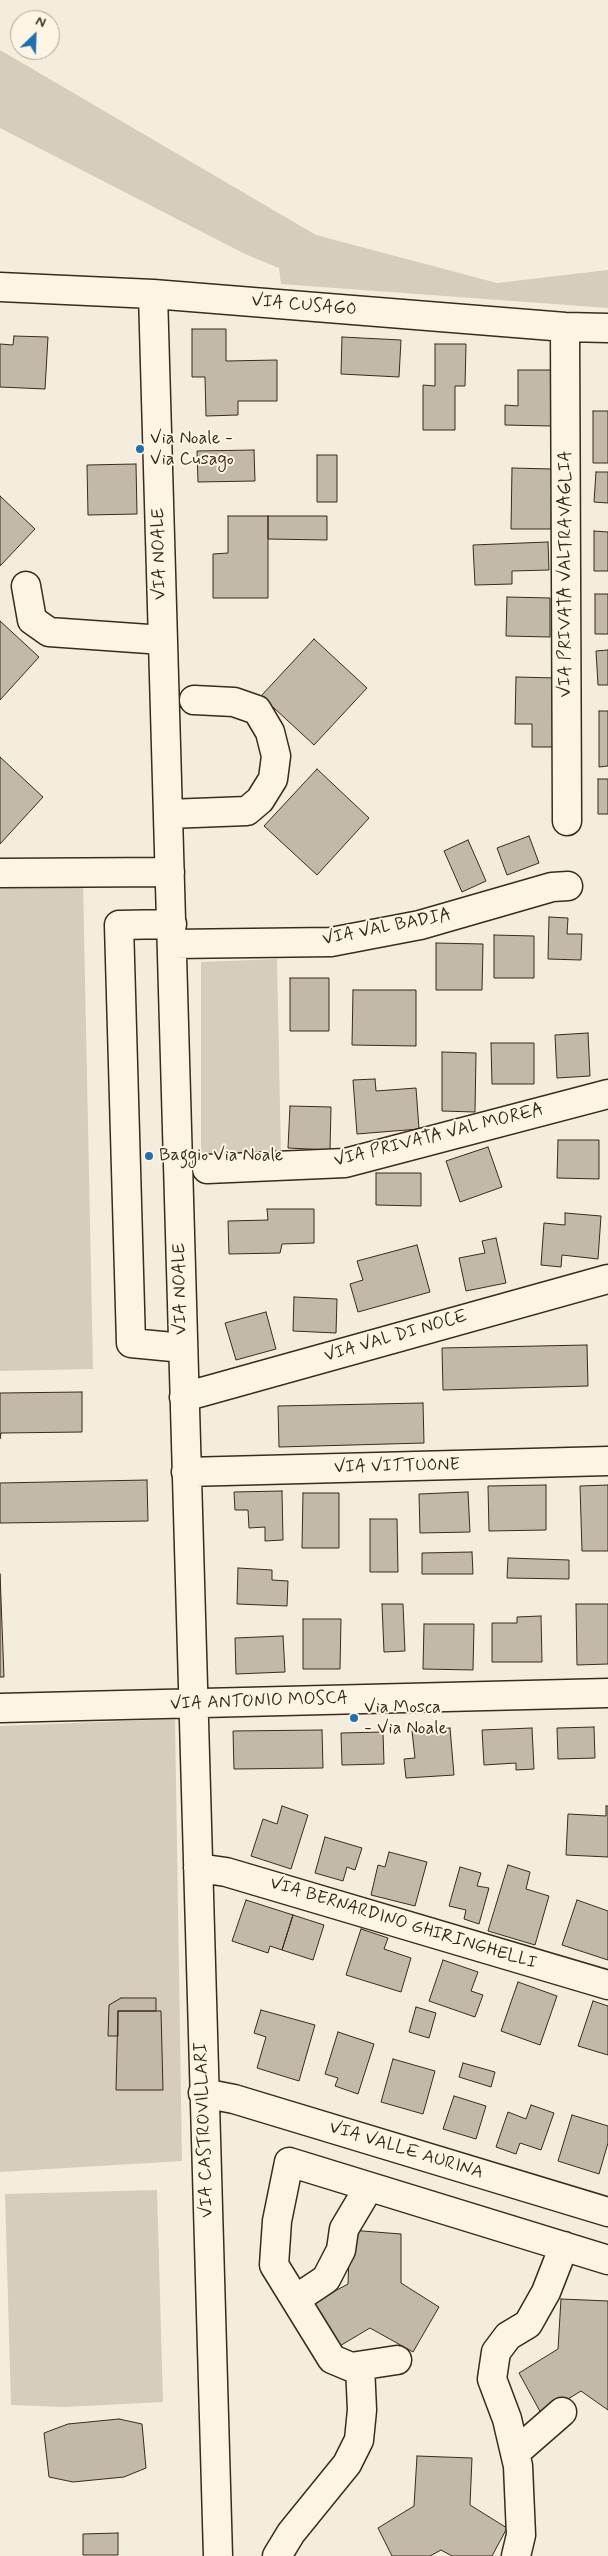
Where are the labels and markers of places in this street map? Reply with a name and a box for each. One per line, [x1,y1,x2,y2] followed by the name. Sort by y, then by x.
[150,428,234,470] place label: Via Noale - Via Cusago
[134,443,146,455] marker: Via Noale - Via Cusago
[159,1145,283,1167] place label: Baggio Via Noale
[143,1150,155,1162] marker: Baggio Via Noale
[364,1697,447,1740] place label: Via Mosca - Via Noale
[348,1712,360,1724] marker: Via Mosca - Via Noale

